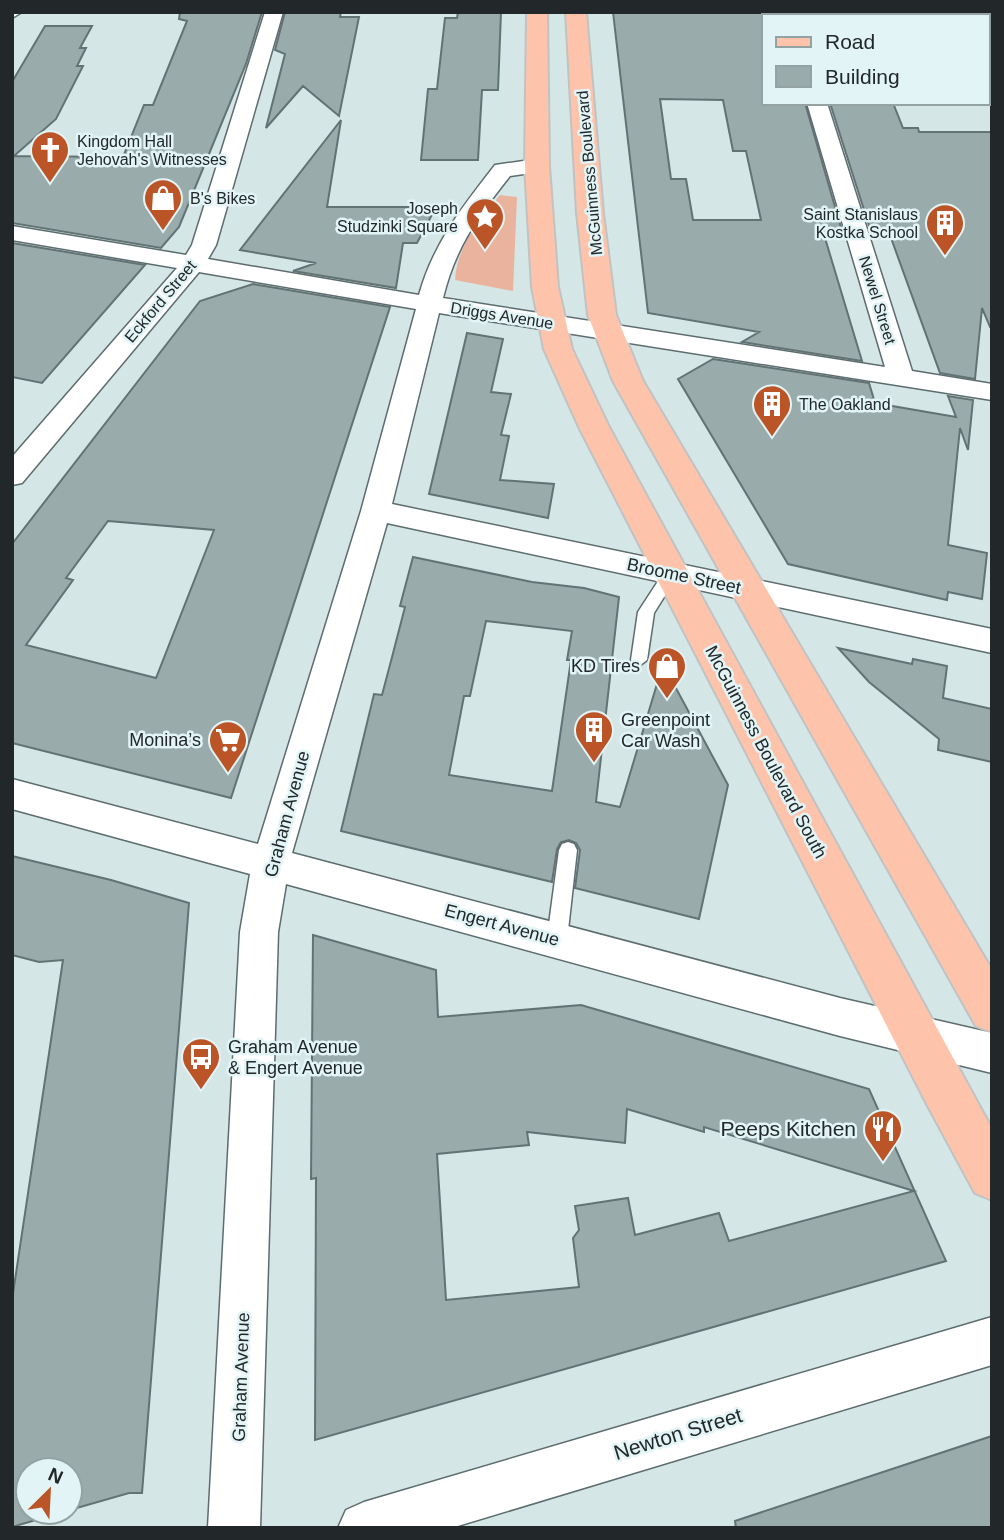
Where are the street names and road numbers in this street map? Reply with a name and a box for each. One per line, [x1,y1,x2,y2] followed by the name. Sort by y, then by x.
[574,90,605,256] street label: McGuinness Boulevard
[856,254,899,347] street label: Newel Street
[121,257,200,346] street label: Eckford Street
[449,299,555,332] street label: Driggs Avenue
[625,554,743,598] street label: Broome Street
[701,642,831,862] street label: McGuinness Boulevard South
[261,749,313,879] street label: Graham Avenue
[443,900,561,950] street label: Engert Avenue
[229,1312,253,1442] street label: Graham Avenue
[611,1403,745,1464] street label: Newton Street

